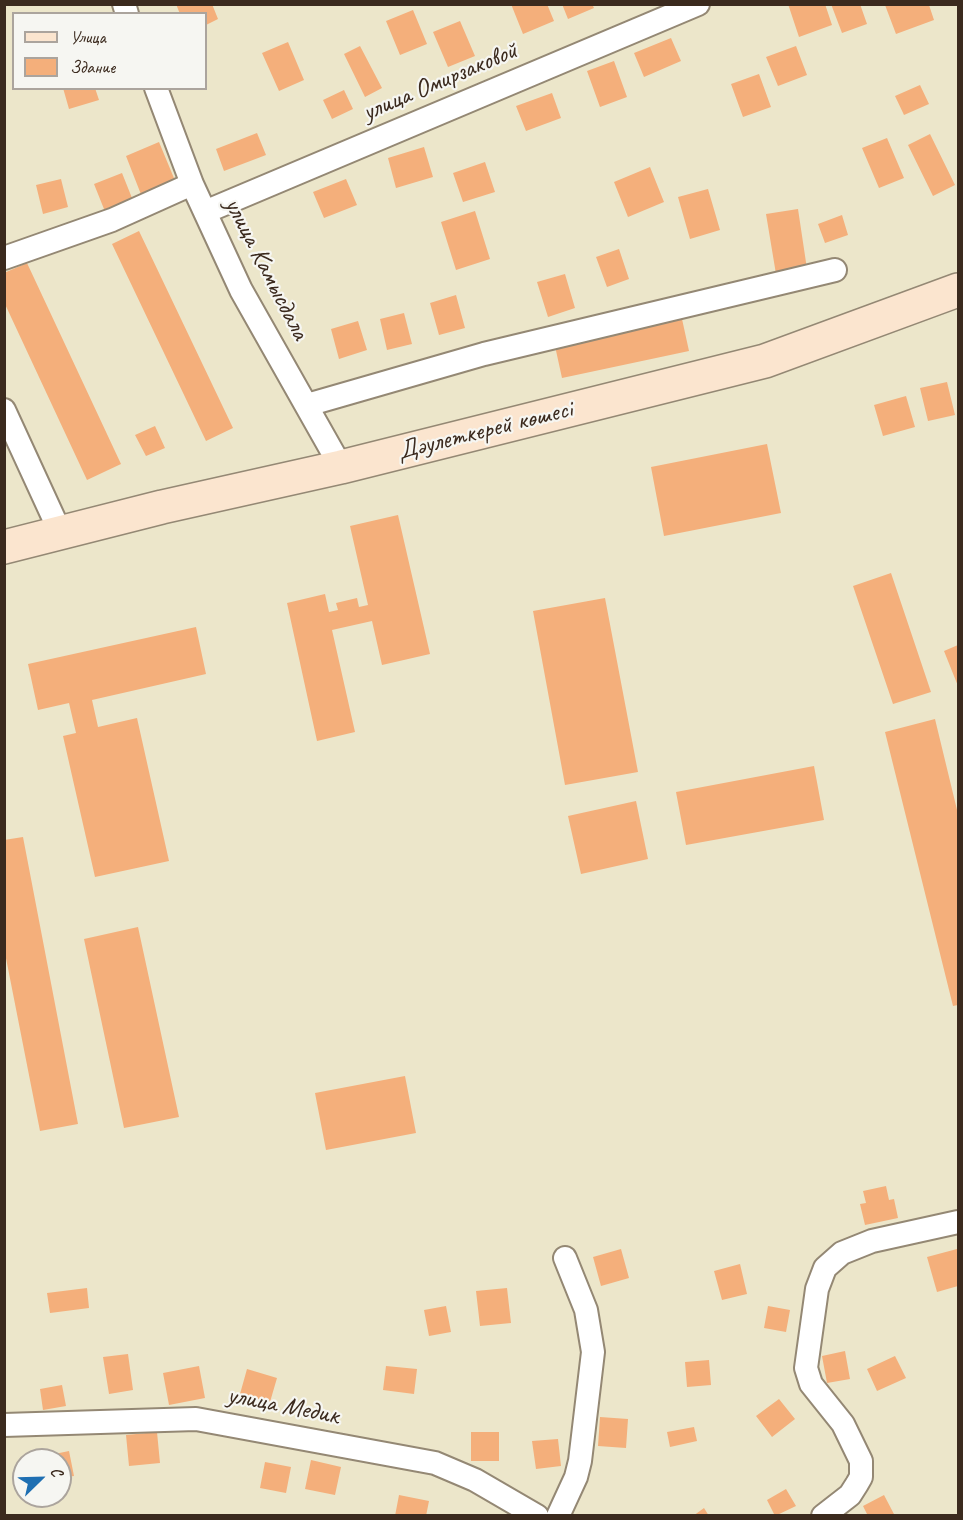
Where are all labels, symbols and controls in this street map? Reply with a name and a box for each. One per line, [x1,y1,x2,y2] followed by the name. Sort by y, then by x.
[12,12,207,90] legend
[70,26,106,48] text: Улица
[358,35,522,129] street label: улица Омирзаковой
[70,56,115,78] text: Здание
[217,193,315,345] street label: улица Камысдала
[394,394,576,468] street label: Дәулеткерей көшесі
[225,1380,341,1432] street label: улица Медик
[12,1448,72,1508] north arrow
[46,1464,67,1479] text: С

